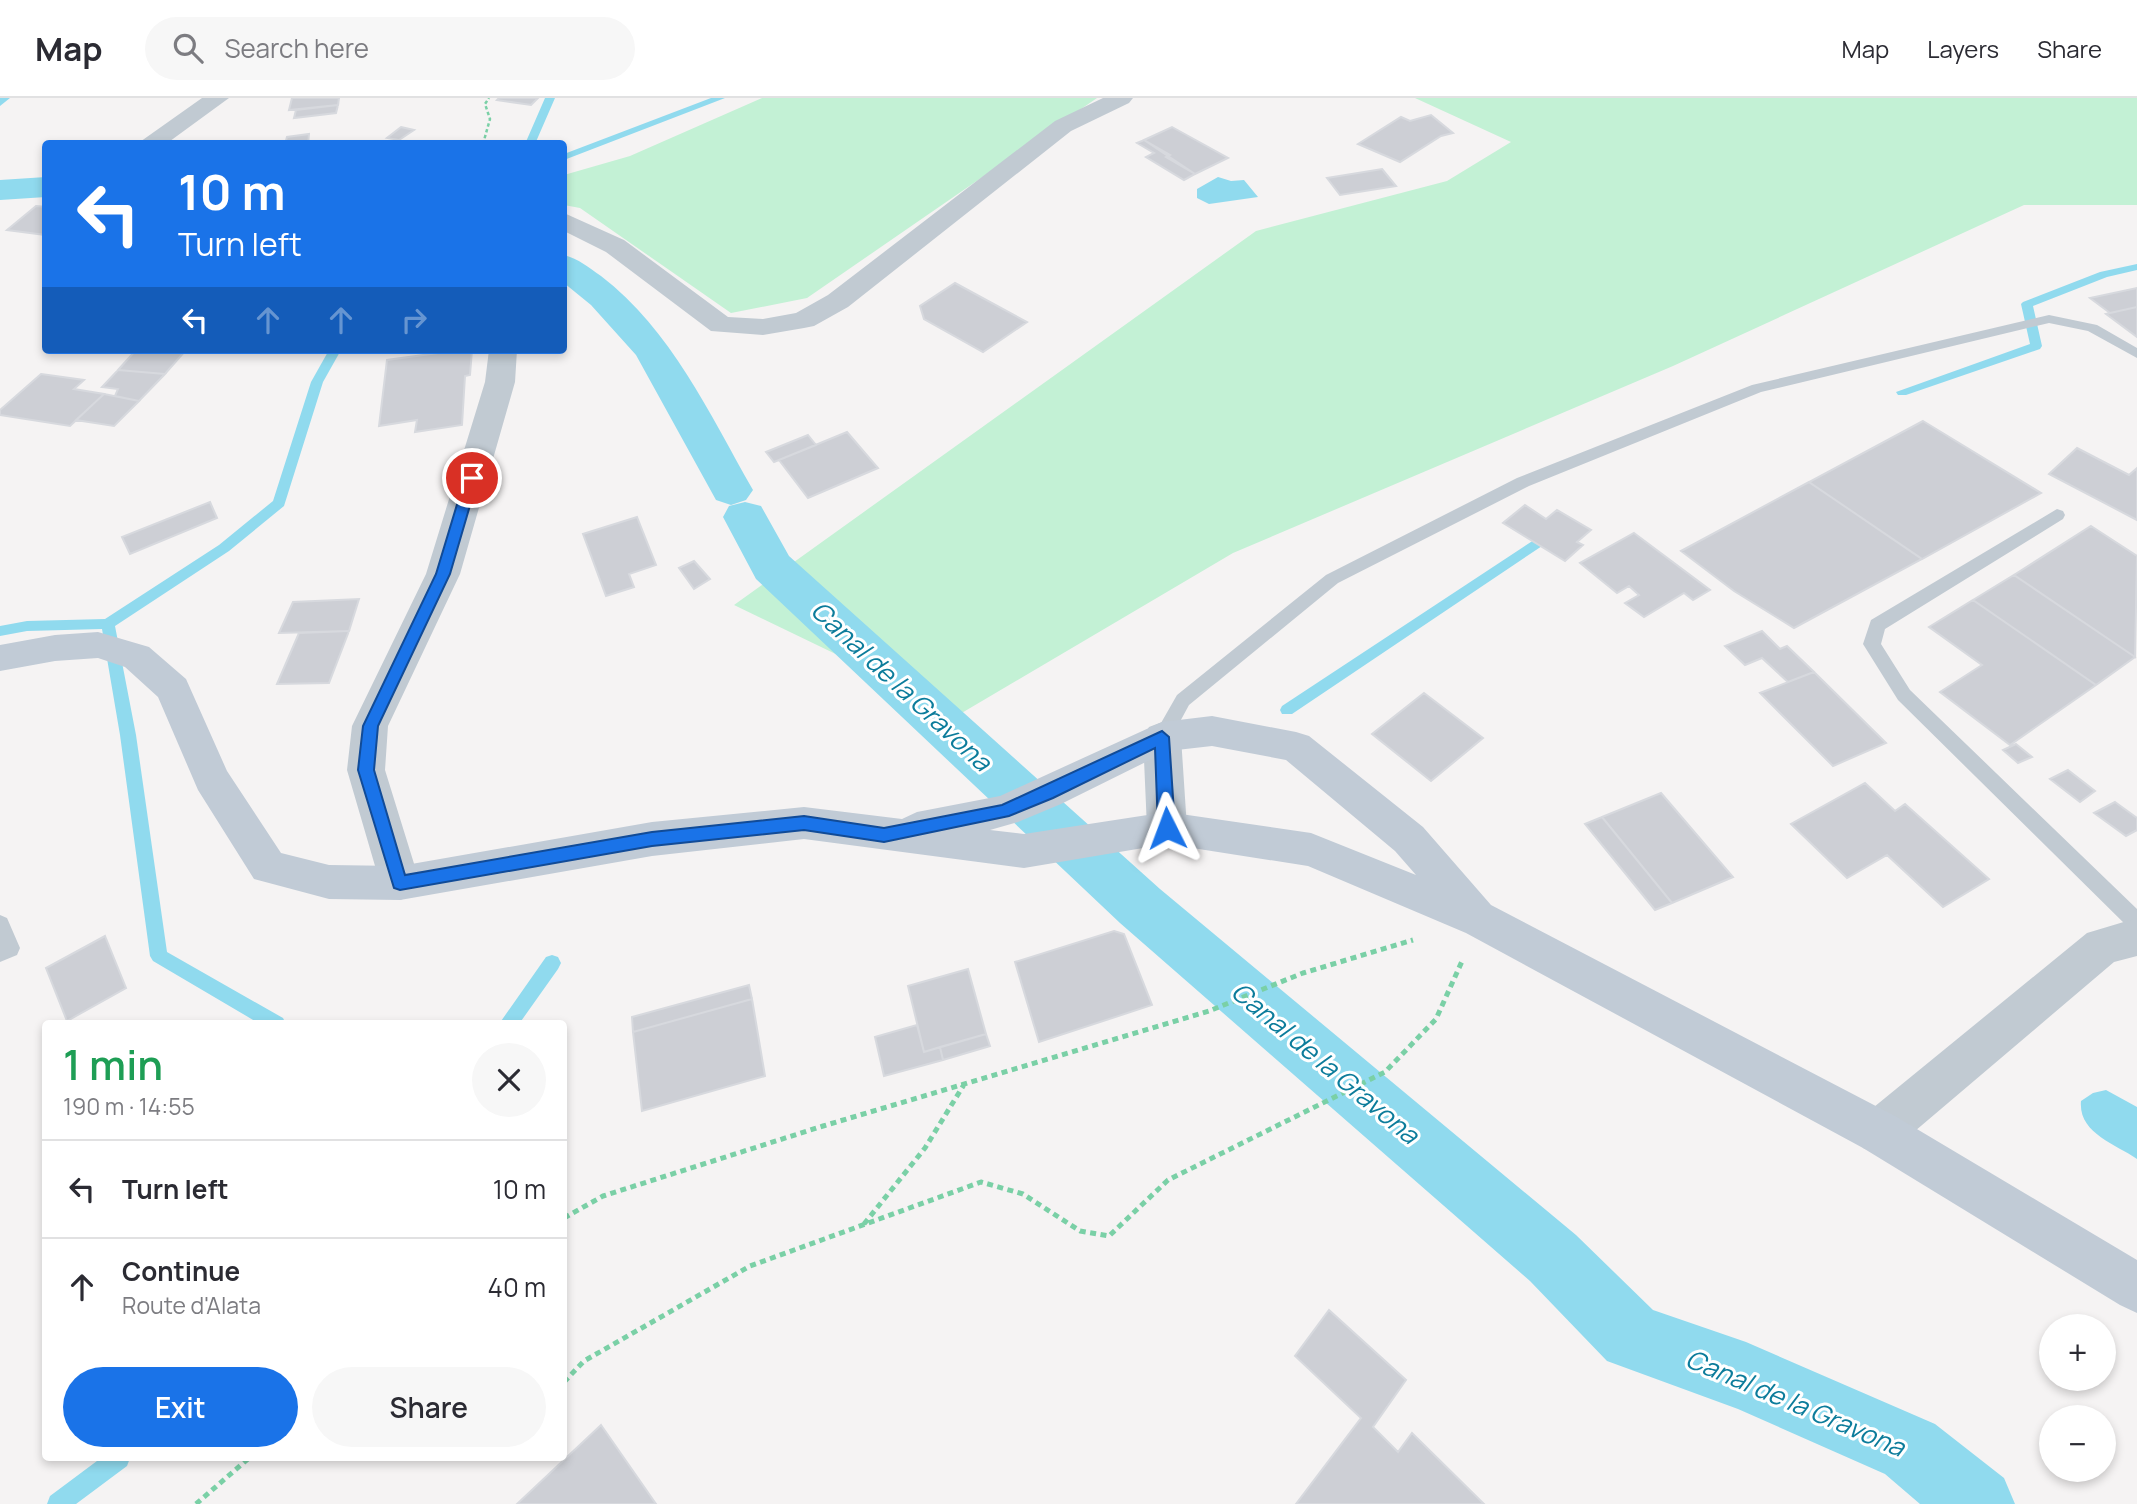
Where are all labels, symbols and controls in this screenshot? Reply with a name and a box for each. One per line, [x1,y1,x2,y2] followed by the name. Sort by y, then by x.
[145,17,635,80] search box
[35,26,103,71] text: Map
[169,29,207,67] icon: search
[225,30,369,66] text: Search here
[1842,32,1889,65] text: Map
[1927,32,1999,65] text: Layers
[2037,32,2102,65] text: Share
[178,158,286,225] text: 10 m
[63,168,154,259] icon: left
[178,222,302,266] text: Turn left
[176,301,214,339] icon: left
[249,301,287,339] icon: ahead
[322,301,360,339] icon: ahead
[395,301,433,339] icon: right
[442,448,502,508] pin
[453,459,491,497] icon: arrive
[804,592,1001,780] water label: Canal de la Gravona
[1130,791,1204,865] position arrow
[1224,973,1428,1152] water label: Canal de la Gravona
[63,1035,163,1093] text: 1 min
[472,1043,546,1117] button: close
[63,1090,195,1122] text: 190 m · 14:55
[63,1170,101,1208] icon: left
[122,1171,229,1207] text: Turn left
[493,1171,546,1207] text: 10 m
[122,1253,240,1289] text: Continue
[63,1268,101,1306] icon: ahead
[488,1269,546,1305] text: 40 m
[122,1289,261,1321] text: Route d'Alata
[2039,1314,2116,1482] map controls
[2039,1314,2116,1391] button: +
[1680,1340,1912,1465] water label: Canal de la Gravona
[63,1367,298,1447] button: Exit
[312,1367,546,1447] button: Share
[2039,1405,2116,1482] button: −

